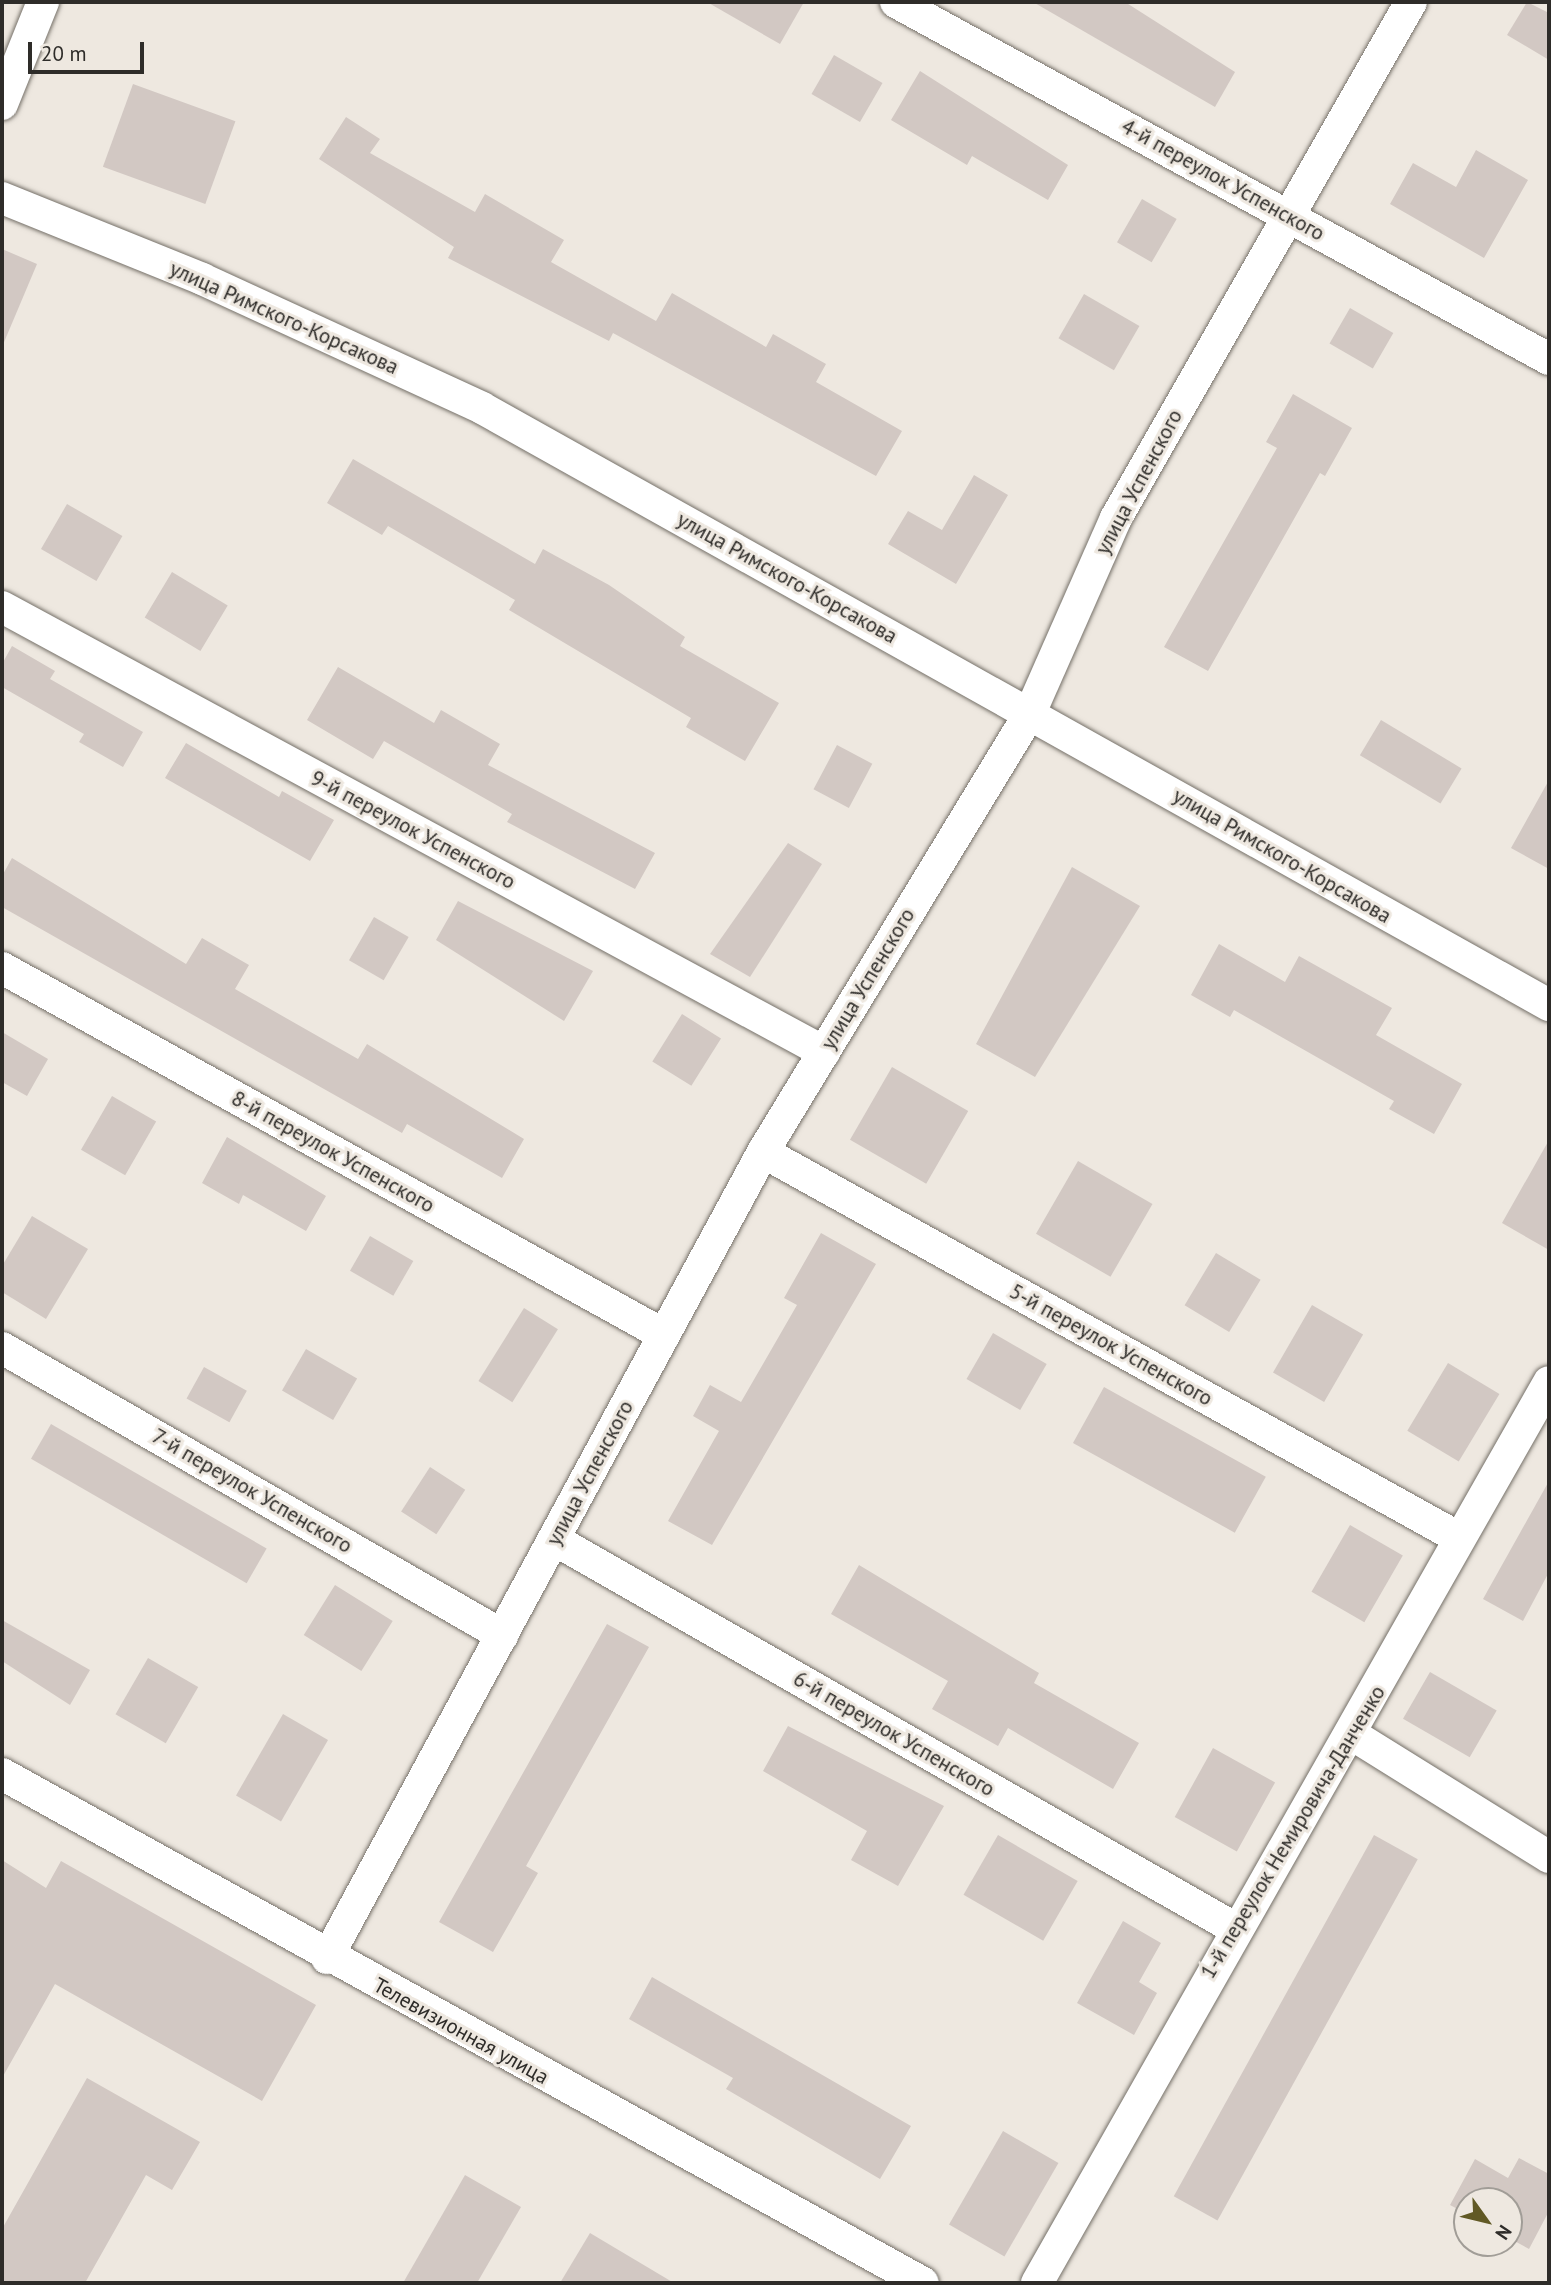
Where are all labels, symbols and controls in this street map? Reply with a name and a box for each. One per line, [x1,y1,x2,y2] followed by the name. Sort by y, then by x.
[32,28,147,72] scale bar
[41,40,87,67] text: 20 m
[1117,114,1329,246] street label: 4-й переулок Успенского
[166,256,402,380] street label: улица Римского-Корсакова
[1090,405,1188,559] street label: улица Успенского
[673,507,901,649] street label: улица Римского-Корсакова
[306,765,520,895] street label: 9-й переулок Успенского
[1168,783,1396,929] street label: улица Римского-Корсакова
[816,903,920,1055] street label: улица Успенского
[227,1086,439,1218] street label: 8-й переулок Успенского
[1005,1279,1217,1411] street label: 5-й переулок Успенского
[541,1396,639,1550] street label: улица Успенского
[147,1423,357,1559] street label: 7-й переулок Успенского
[789,1666,999,1802] street label: 6-й переулок Успенского
[1195,1681,1391,1983] street label: 1-й переулок Немировича-Данченко
[369,1972,553,2090] street label: Телевизионная улица
[1453,2187,1523,2257] north arrow
[1490,2221,1517,2245] text: N

